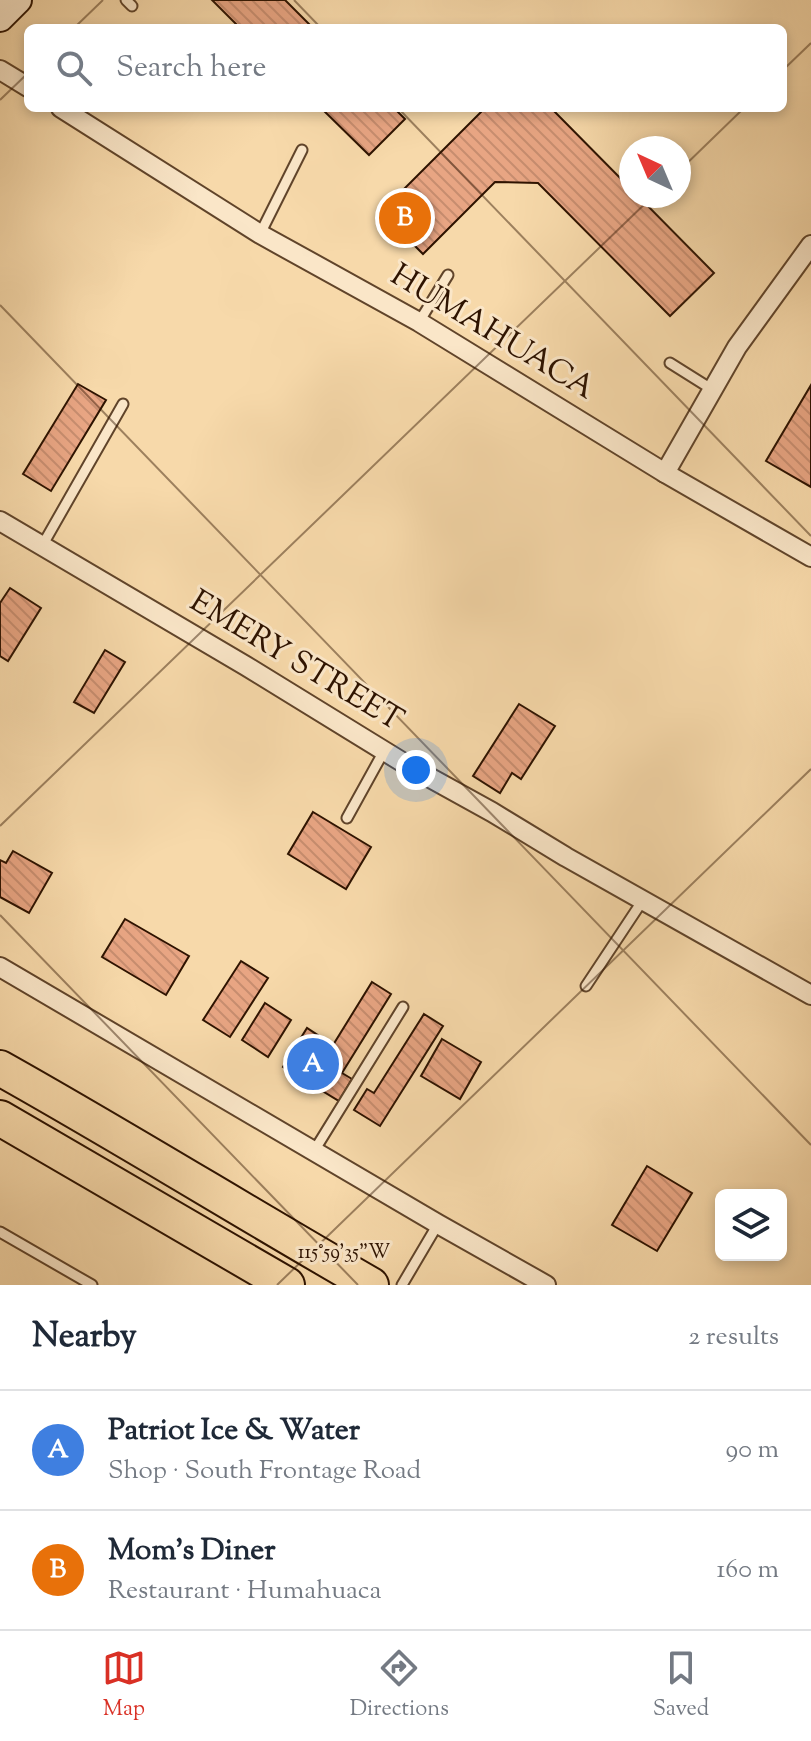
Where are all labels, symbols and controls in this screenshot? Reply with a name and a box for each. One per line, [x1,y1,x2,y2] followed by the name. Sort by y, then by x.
[24,24,787,112] search box
[52,46,96,90] icon: search
[116,47,266,90] text: Search here
[619,136,691,208] north arrow
[379,188,431,248] pin: B
[381,254,603,412] street label: HUMAHUACA
[180,580,412,744] street label: EMERY STREET
[396,750,436,790] your location
[287,1034,339,1094] pin: A
[715,1189,787,1261] map controls
[715,1189,787,1261] button: layers
[298,1239,390,1268] text: 115°59'35"W
[32,1313,137,1362] text: Nearby
[688,1319,779,1356] text: 2 results
[108,1410,360,1453] text: Patriot Ice & Water
[47,1432,69,1469] text: A
[726,1432,779,1469] text: 90 m
[108,1453,421,1490] text: Shop · South Frontage Road
[108,1530,276,1573] text: Mom's Diner
[50,1552,66,1589] text: B
[716,1552,779,1589] text: 160 m
[108,1573,381,1610] text: Restaurant · Humahuaca
[102,1646,146,1726] tab: Map
[350,1646,449,1726] tab: Directions
[653,1646,709,1726] tab: Saved

